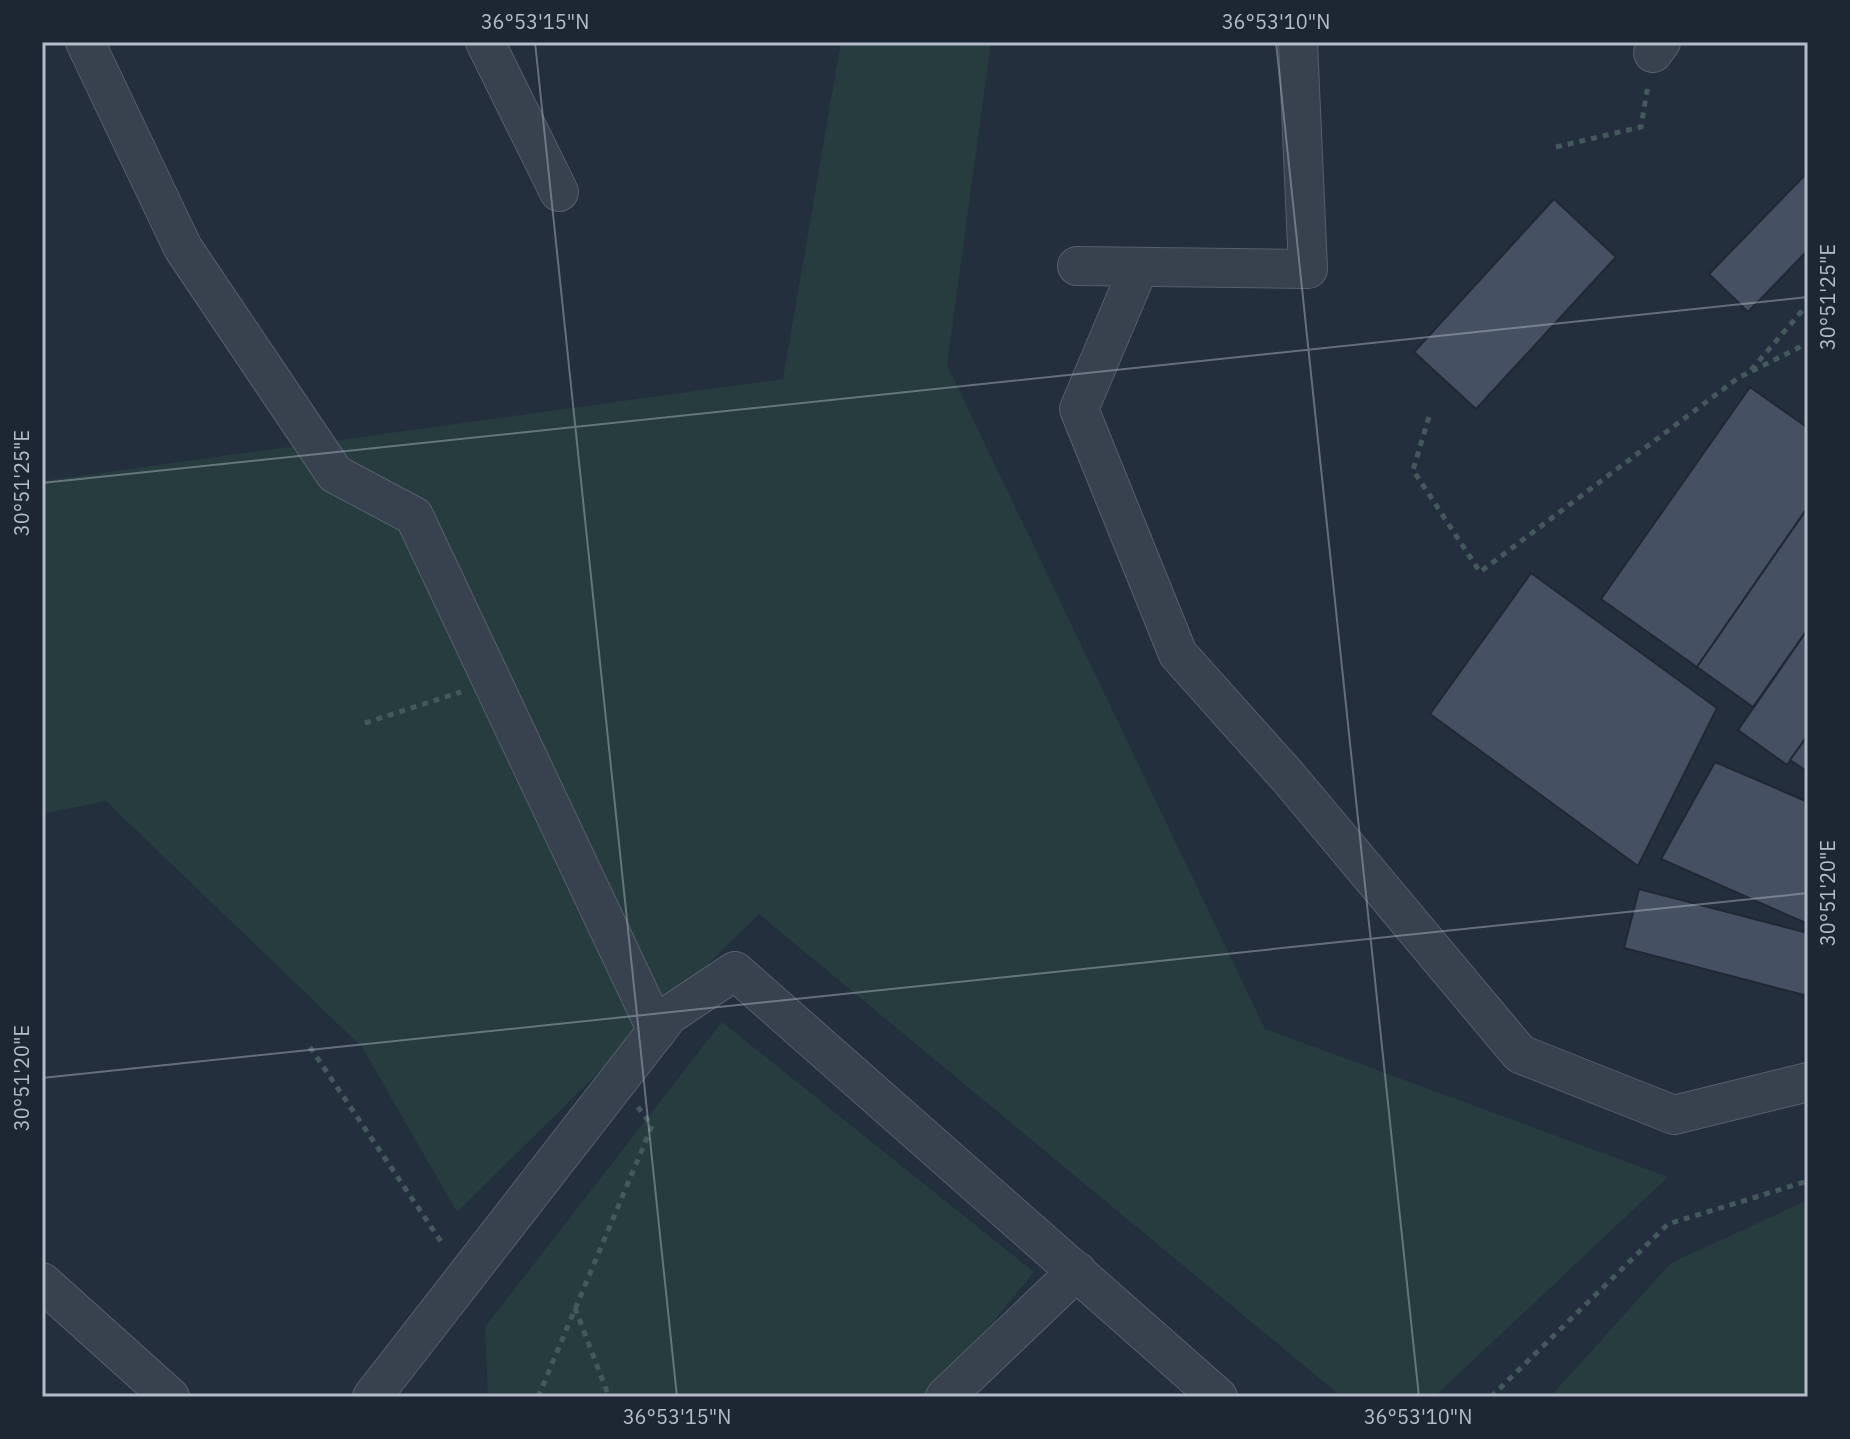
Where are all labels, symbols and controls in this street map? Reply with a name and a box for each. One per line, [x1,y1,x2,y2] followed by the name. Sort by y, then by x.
[481,8,589,35] text: 36°53'15"N
[1222,8,1330,35] text: 36°53'10"N
[1814,244,1841,350] text: 30°51'25"E
[8,430,35,536] text: 30°51'25"E
[1814,840,1841,946] text: 30°51'20"E
[8,1025,35,1131] text: 30°51'20"E
[623,1403,731,1430] text: 36°53'15"N
[1364,1403,1472,1430] text: 36°53'10"N

